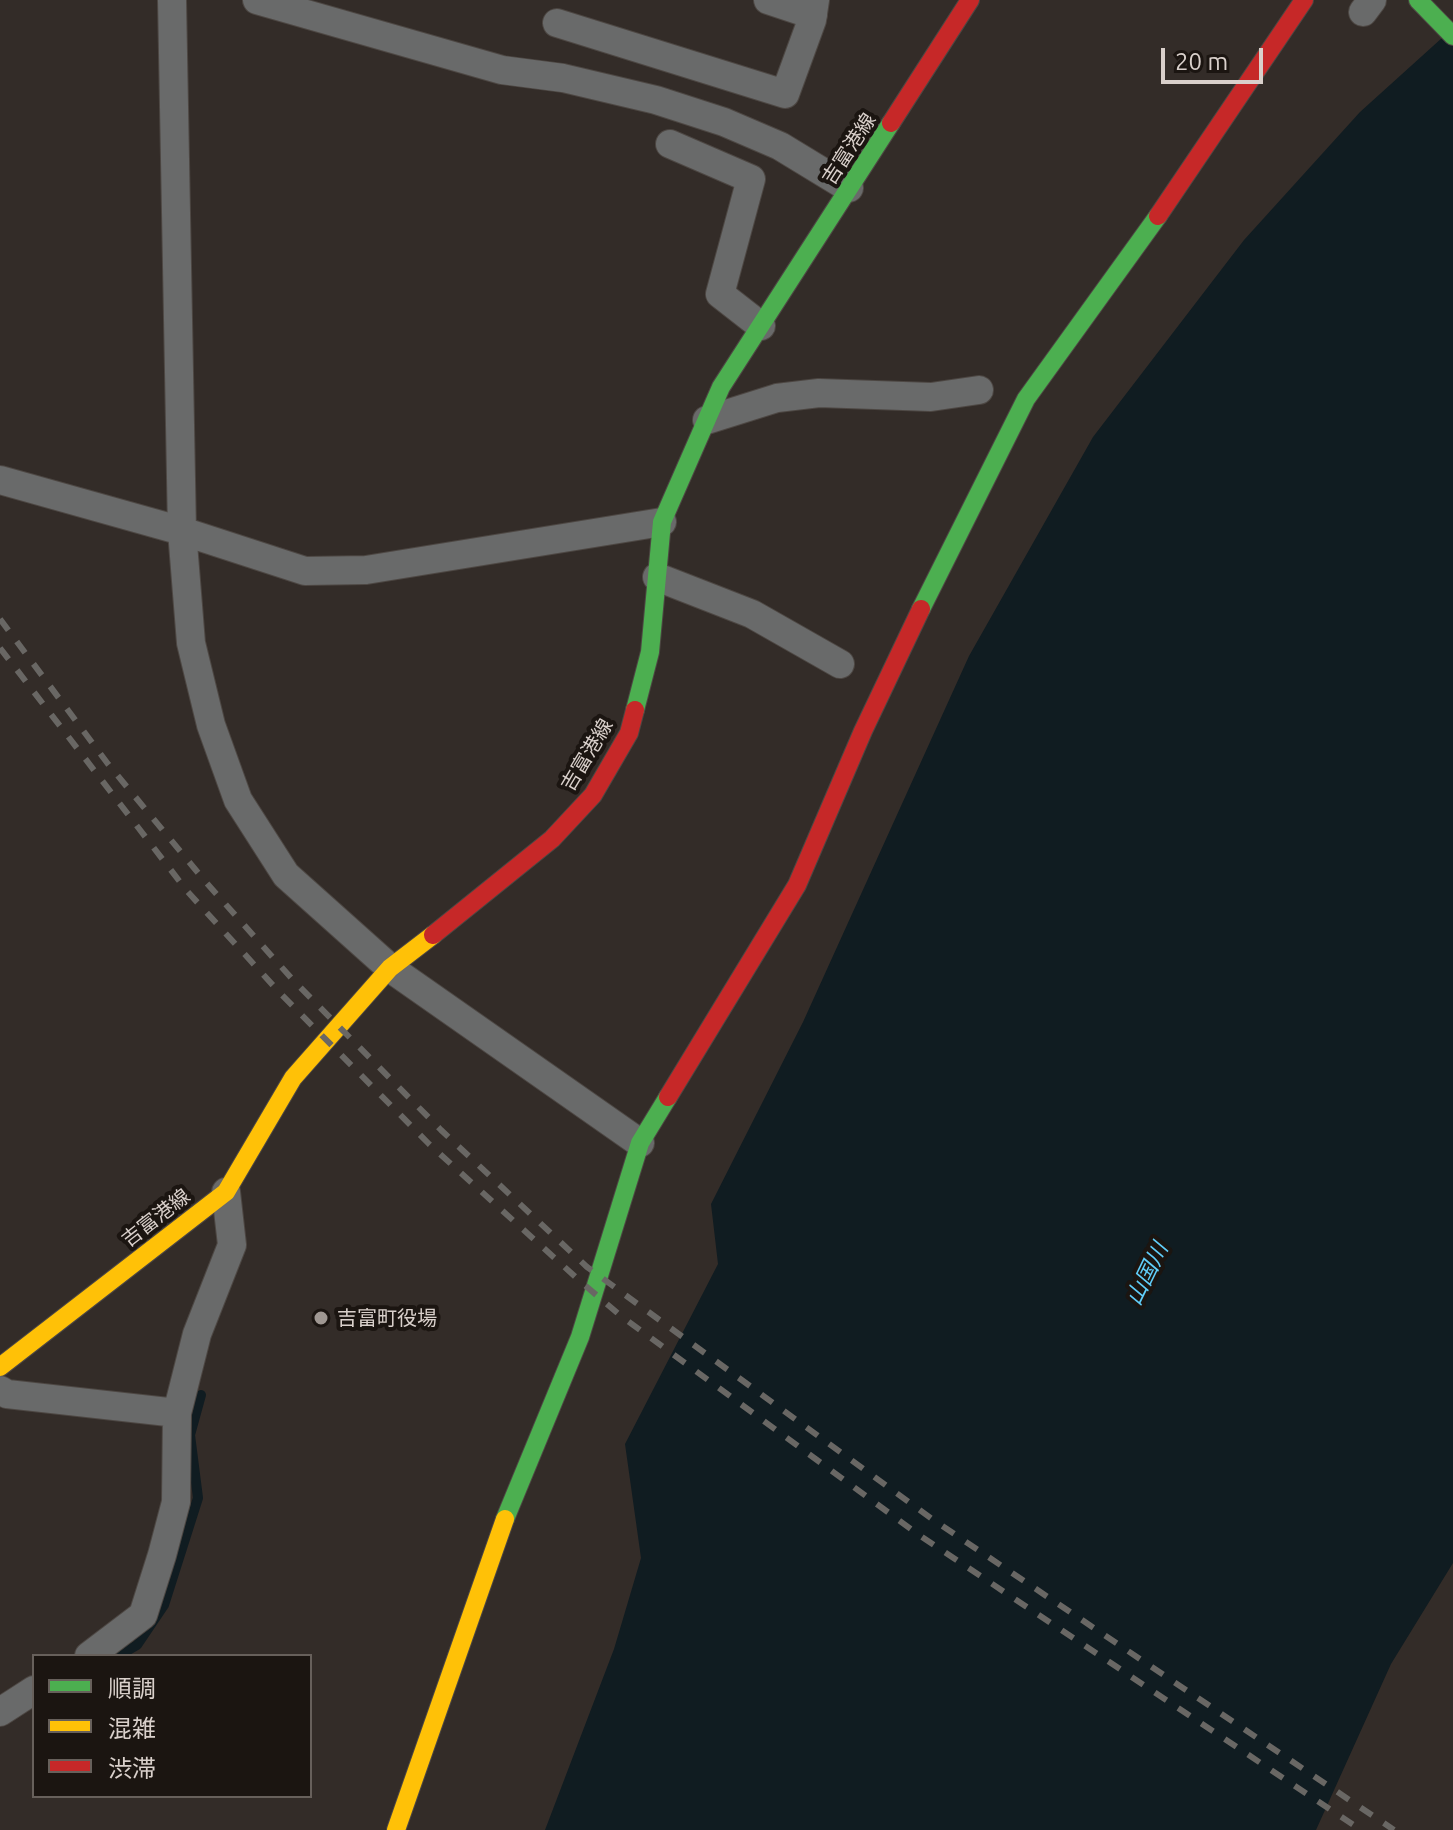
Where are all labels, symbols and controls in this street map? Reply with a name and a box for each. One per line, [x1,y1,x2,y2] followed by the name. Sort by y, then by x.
[1165,32,1267,82] scale bar
[1175,48,1228,75] text: 20 m
[817,109,881,189] street label: 吉富港線
[556,715,618,795] street label: 吉富港線
[117,1184,195,1252] street label: 吉富港線
[1121,1239,1173,1309] water label: 山国川
[337,1306,437,1330] place label: 吉富町役場
[312,1309,330,1327] marker: 吉富町役場
[32,1654,312,1798] legend
[108,1675,156,1702] text: 順調
[108,1715,156,1742] text: 混雑
[108,1755,156,1782] text: 渋滞

